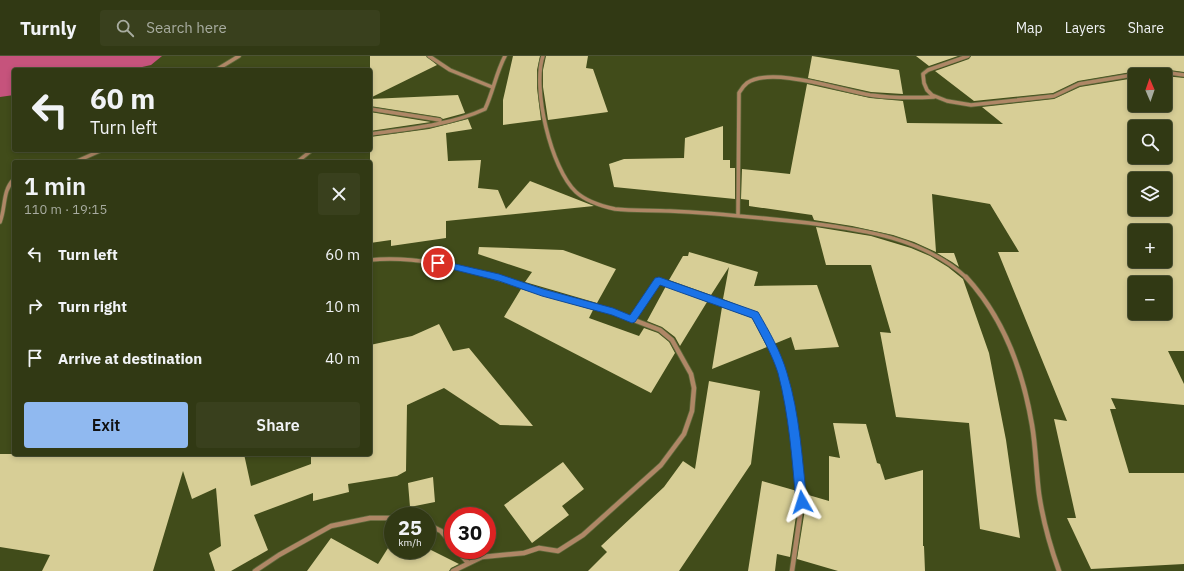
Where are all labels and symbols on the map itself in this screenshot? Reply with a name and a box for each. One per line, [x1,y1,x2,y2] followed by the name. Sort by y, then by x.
[1128,68,1172,112] north arrow
[421,246,455,280] pin
[781,481,823,523] position arrow
[444,507,496,559] speed limit sign: 30

